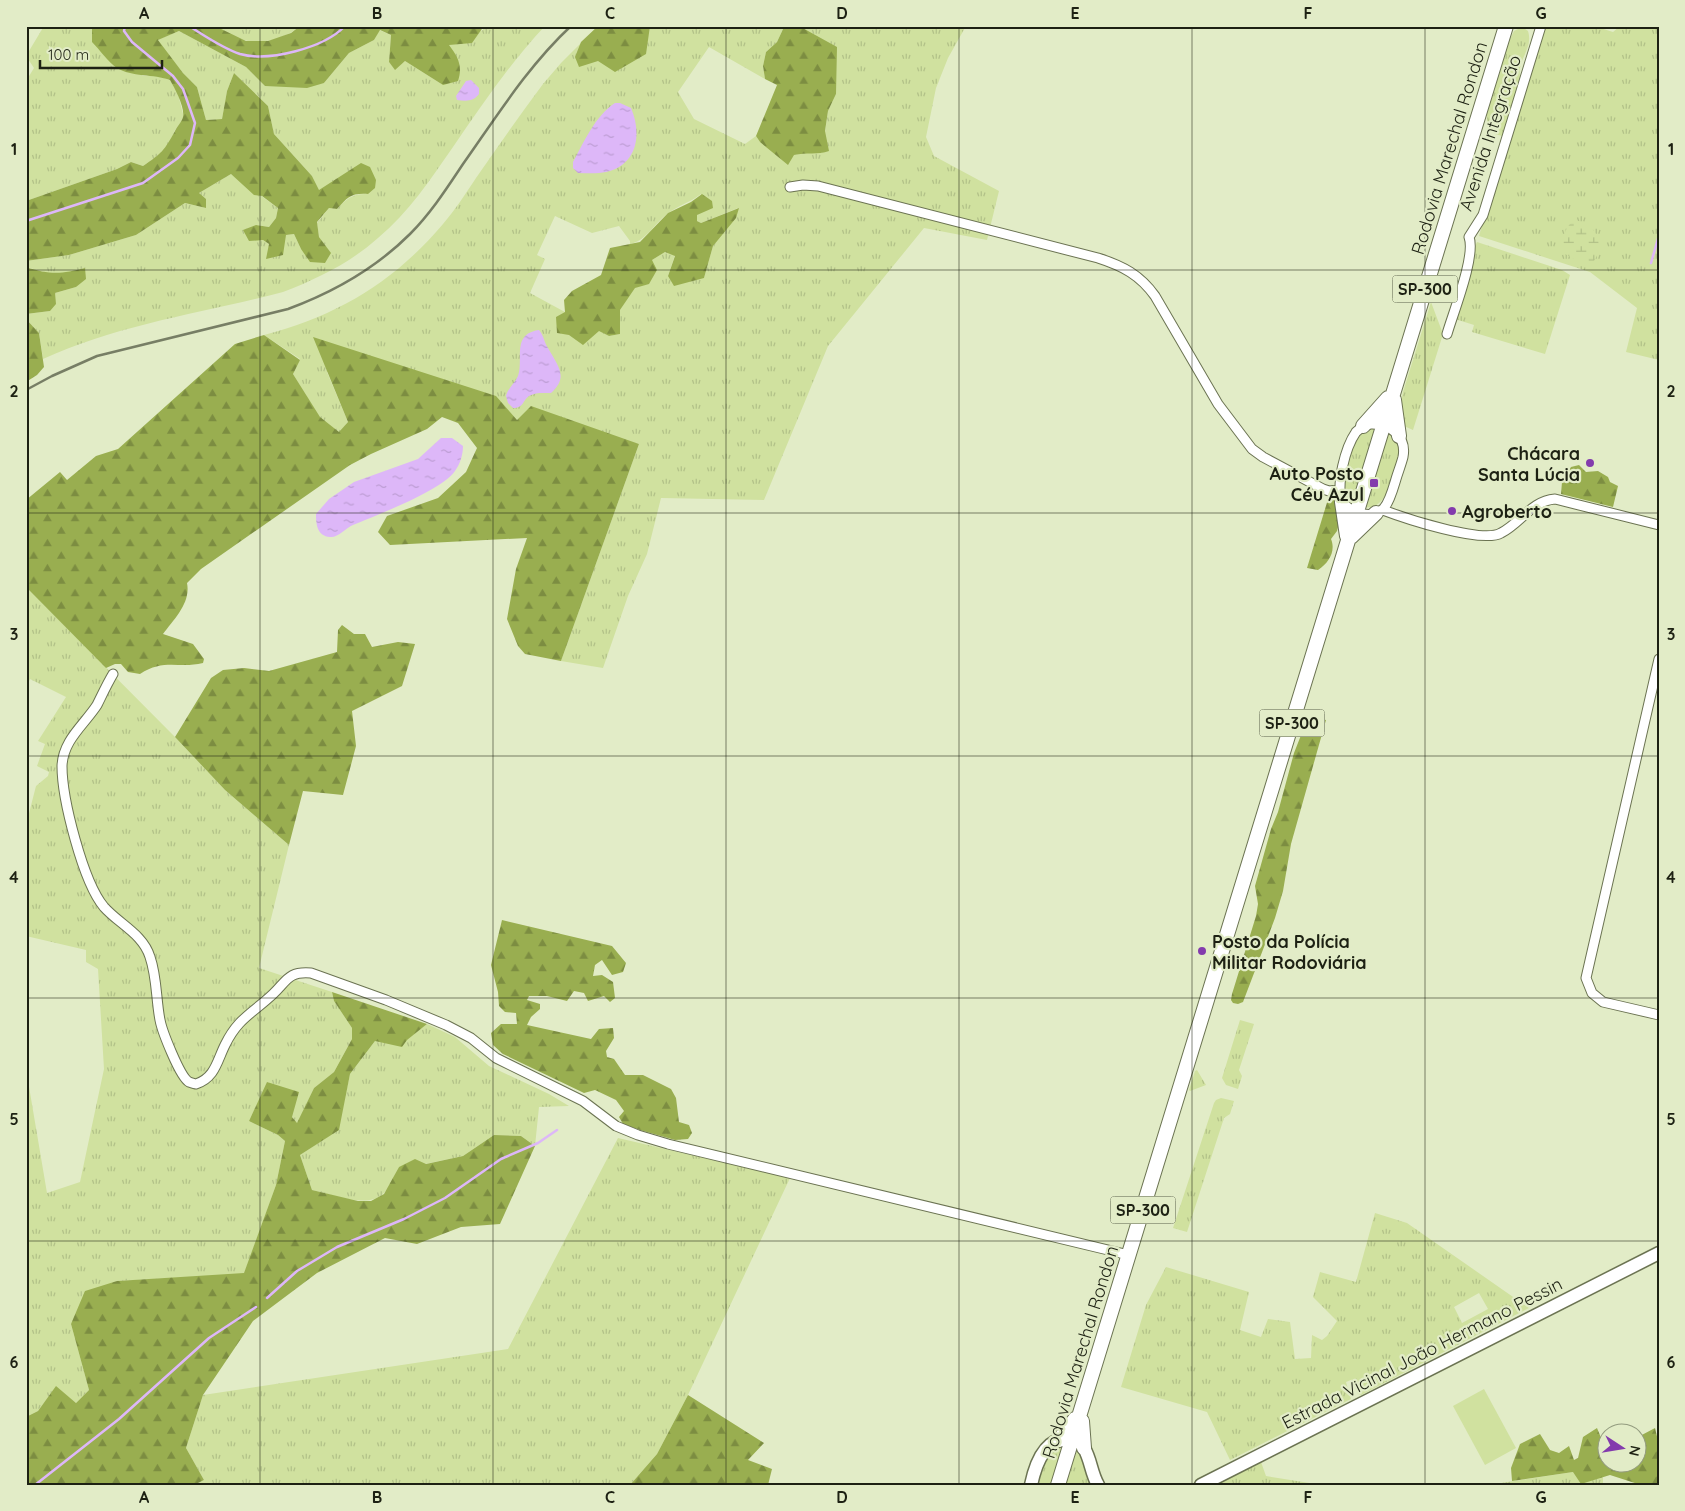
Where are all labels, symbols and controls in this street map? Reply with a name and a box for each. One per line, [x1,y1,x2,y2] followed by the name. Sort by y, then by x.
[139,3,150,23] text: A
[372,3,382,23] text: B
[605,3,615,23] text: C
[836,3,848,23] text: D
[1070,3,1080,23] text: E
[1304,3,1313,23] text: F
[1535,3,1547,23] text: G
[40,38,162,70] scale bar
[1406,39,1492,257] street label: Rodovia Marechal Rondon
[48,45,89,64] text: 100 m
[1454,52,1526,214] street label: Avenida Integração
[11,139,17,159] text: 1
[1668,139,1674,159] text: 1
[1392,276,1458,302] road number: SP-300
[9,381,19,401] text: 2
[1666,381,1676,401] text: 2
[1478,442,1580,486] place label: Chácara Santa Lúcia
[1584,457,1596,469] marker: Chácara Santa Lúcia
[1269,462,1364,506] place label: Auto Posto Céu Azul
[1368,477,1380,489] marker: Auto Posto Céu Azul
[1462,500,1552,523] place label: Agroberto
[1446,505,1458,517] marker: Agroberto
[10,624,18,644] text: 3
[1667,624,1675,644] text: 3
[1260,710,1324,736] road number: SP-300
[9,867,19,887] text: 4
[1666,867,1676,887] text: 4
[1212,930,1367,974] place label: Posto da Polícia Militar Rodoviária
[1196,945,1208,957] marker: Posto da Polícia Militar Rodoviária
[9,1109,19,1129] text: 5
[1666,1109,1676,1129] text: 5
[1110,1196,1176,1224] road number: SP-300
[1037,1243,1123,1461] street label: Rodovia Marechal Rondon
[1278,1272,1566,1434] street label: Estrada Vicinal João Hermano Pessin
[10,1352,19,1372] text: 6
[1667,1352,1676,1372] text: 6
[1598,1424,1648,1474] north arrow
[1625,1444,1645,1458] text: N
[139,1487,150,1507] text: A
[372,1487,382,1507] text: B
[605,1487,615,1507] text: C
[836,1487,848,1507] text: D
[1070,1487,1080,1507] text: E
[1304,1487,1313,1507] text: F
[1535,1487,1547,1507] text: G

